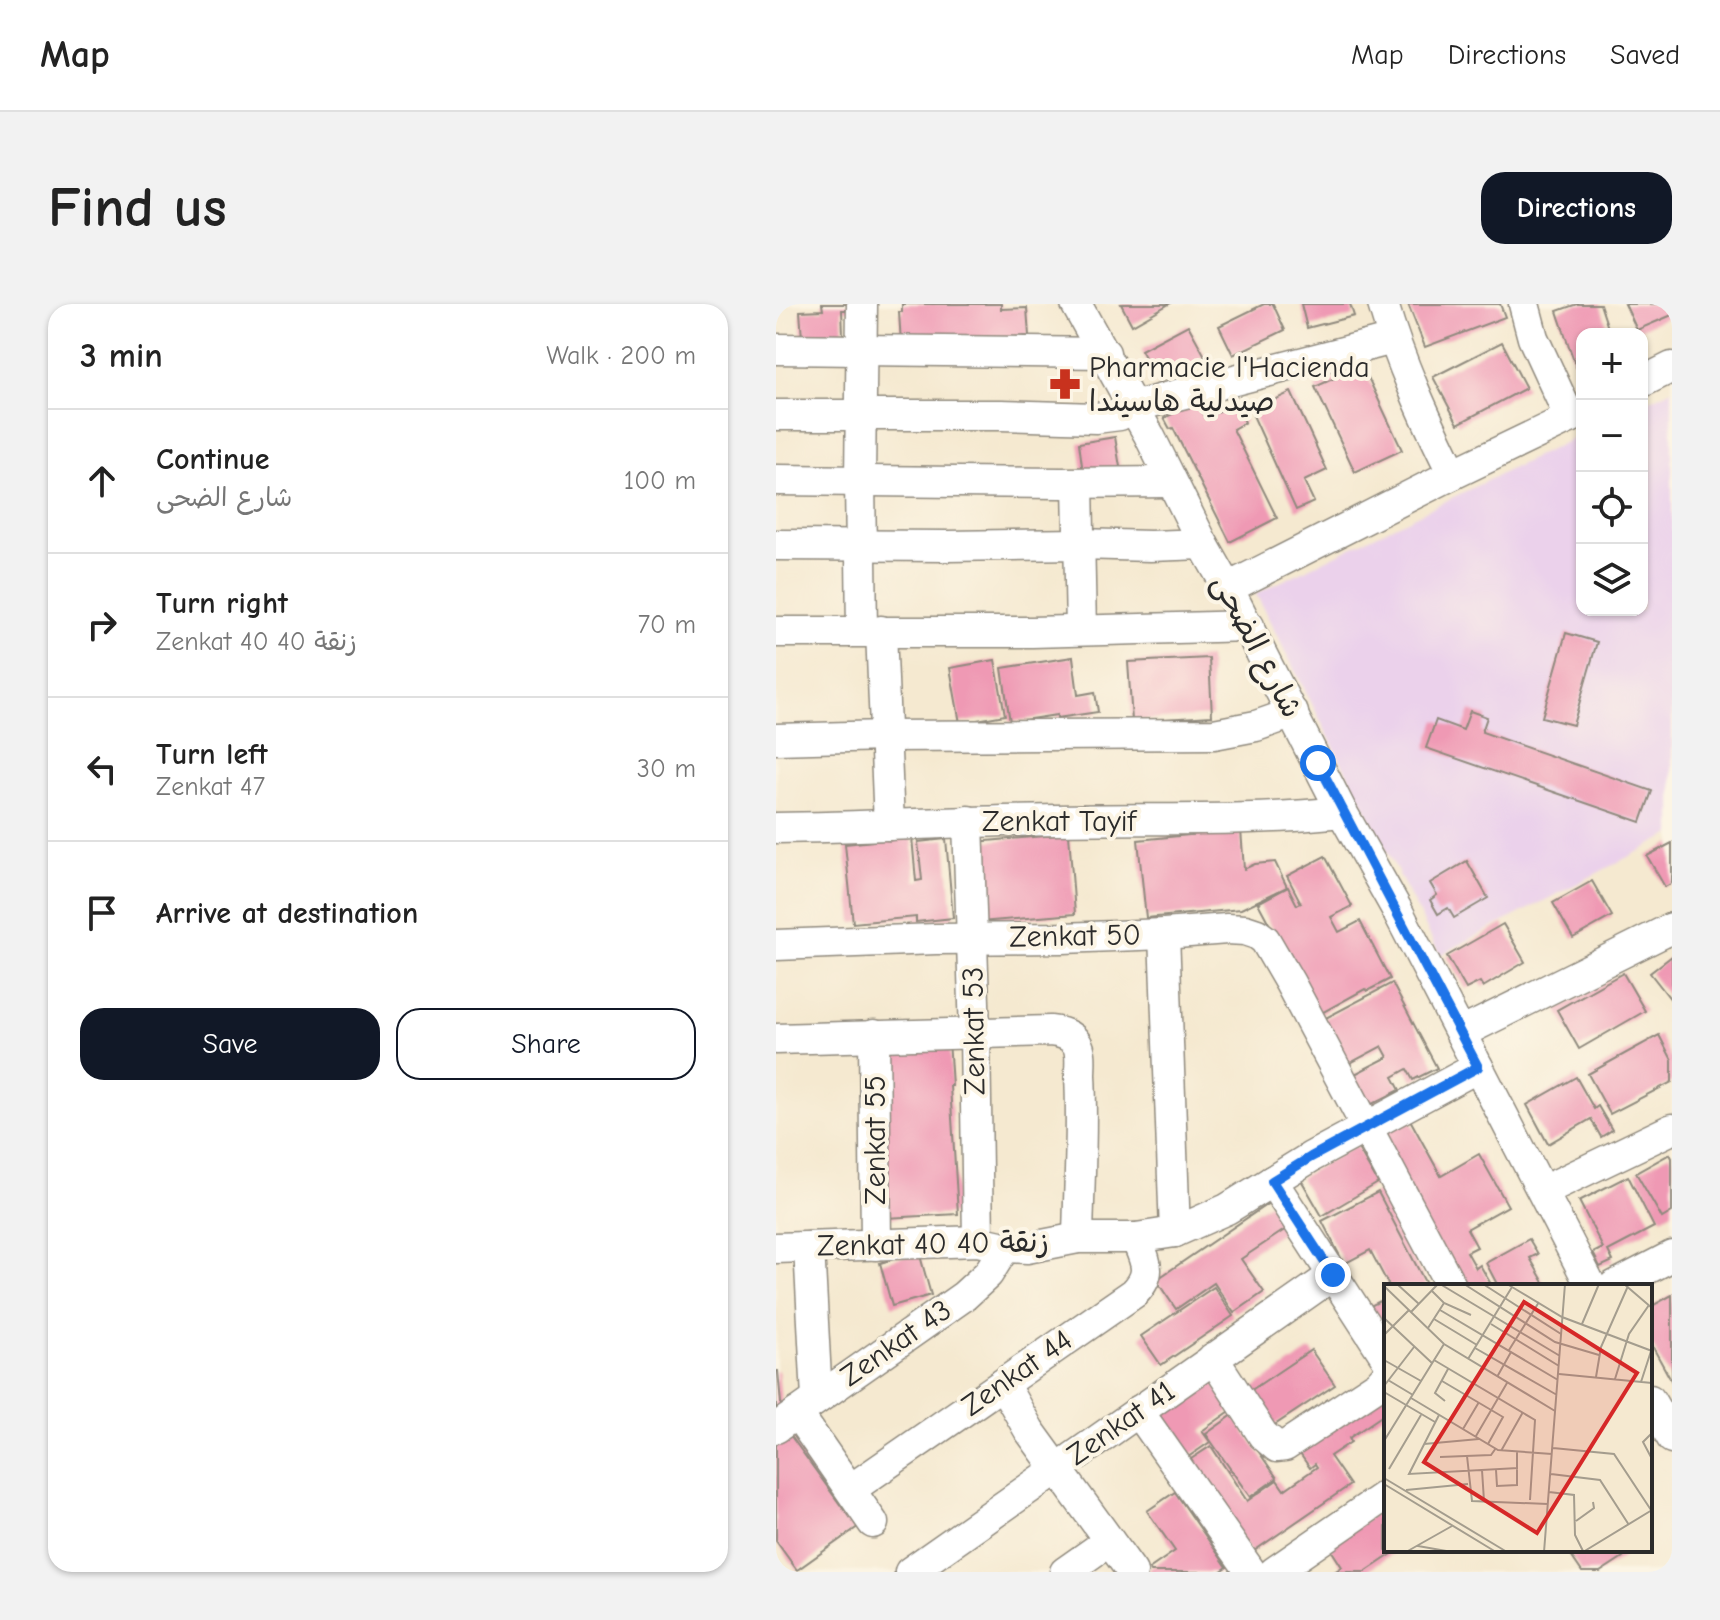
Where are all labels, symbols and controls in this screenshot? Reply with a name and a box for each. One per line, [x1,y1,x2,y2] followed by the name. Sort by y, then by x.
[40,33,110,77] text: Map
[1351,39,1404,71] text: Map
[1448,39,1566,71] text: Directions
[1610,39,1680,71] text: Saved
[1481,172,1672,244] button: Directions
[48,176,227,240] text: Find us
[1576,328,1648,616] map controls
[1576,328,1648,400] button: +
[80,336,163,376] text: 3 min
[546,341,696,371] text: Walk · 200 m
[1089,350,1370,419] place label: Pharmacie l'Hacienda صيدلية هاسيندا
[1048,367,1082,401] pharmacy icon: Pharmacie l'Hacienda صيدلية هاسيندا
[1576,400,1648,472] button: −
[156,442,270,477] text: Continue
[80,459,124,503] icon: ahead
[624,466,696,496] text: 100 m
[1576,472,1648,544] button: locate
[156,483,292,513] text: شارع الضحى
[1576,544,1648,616] button: layers
[1202,568,1309,725] street label: شارع الضحى
[156,586,288,621] text: Turn right
[80,603,124,647] icon: right
[638,610,696,640] text: 70 m
[156,627,357,657] text: Zenkat 40 زنقة 40
[156,737,268,772] text: Turn left
[1300,745,1336,781] route start
[80,747,124,791] icon: left
[637,754,696,784] text: 30 m
[156,772,265,802] text: Zenkat 47
[982,804,1138,839] street label: Zenkat Tayif
[80,891,124,935] icon: arrive
[156,896,418,931] text: Arrive at destination
[1009,917,1141,955] street label: Zenkat 50
[955,966,993,1096] street label: Zenkat 53
[80,1008,380,1080] button: Save
[396,1008,696,1080] button: Share
[858,1075,893,1205] street label: Zenkat 55
[817,1224,1049,1264] street label: Zenkat 40 زنقة 40
[1315,1257,1351,1293] route end
[1384,1284,1652,1552] inset map
[834,1292,958,1394] street label: Zenkat 43
[955,1323,1079,1423] street label: Zenkat 44
[1060,1373,1182,1473] street label: Zenkat 41

